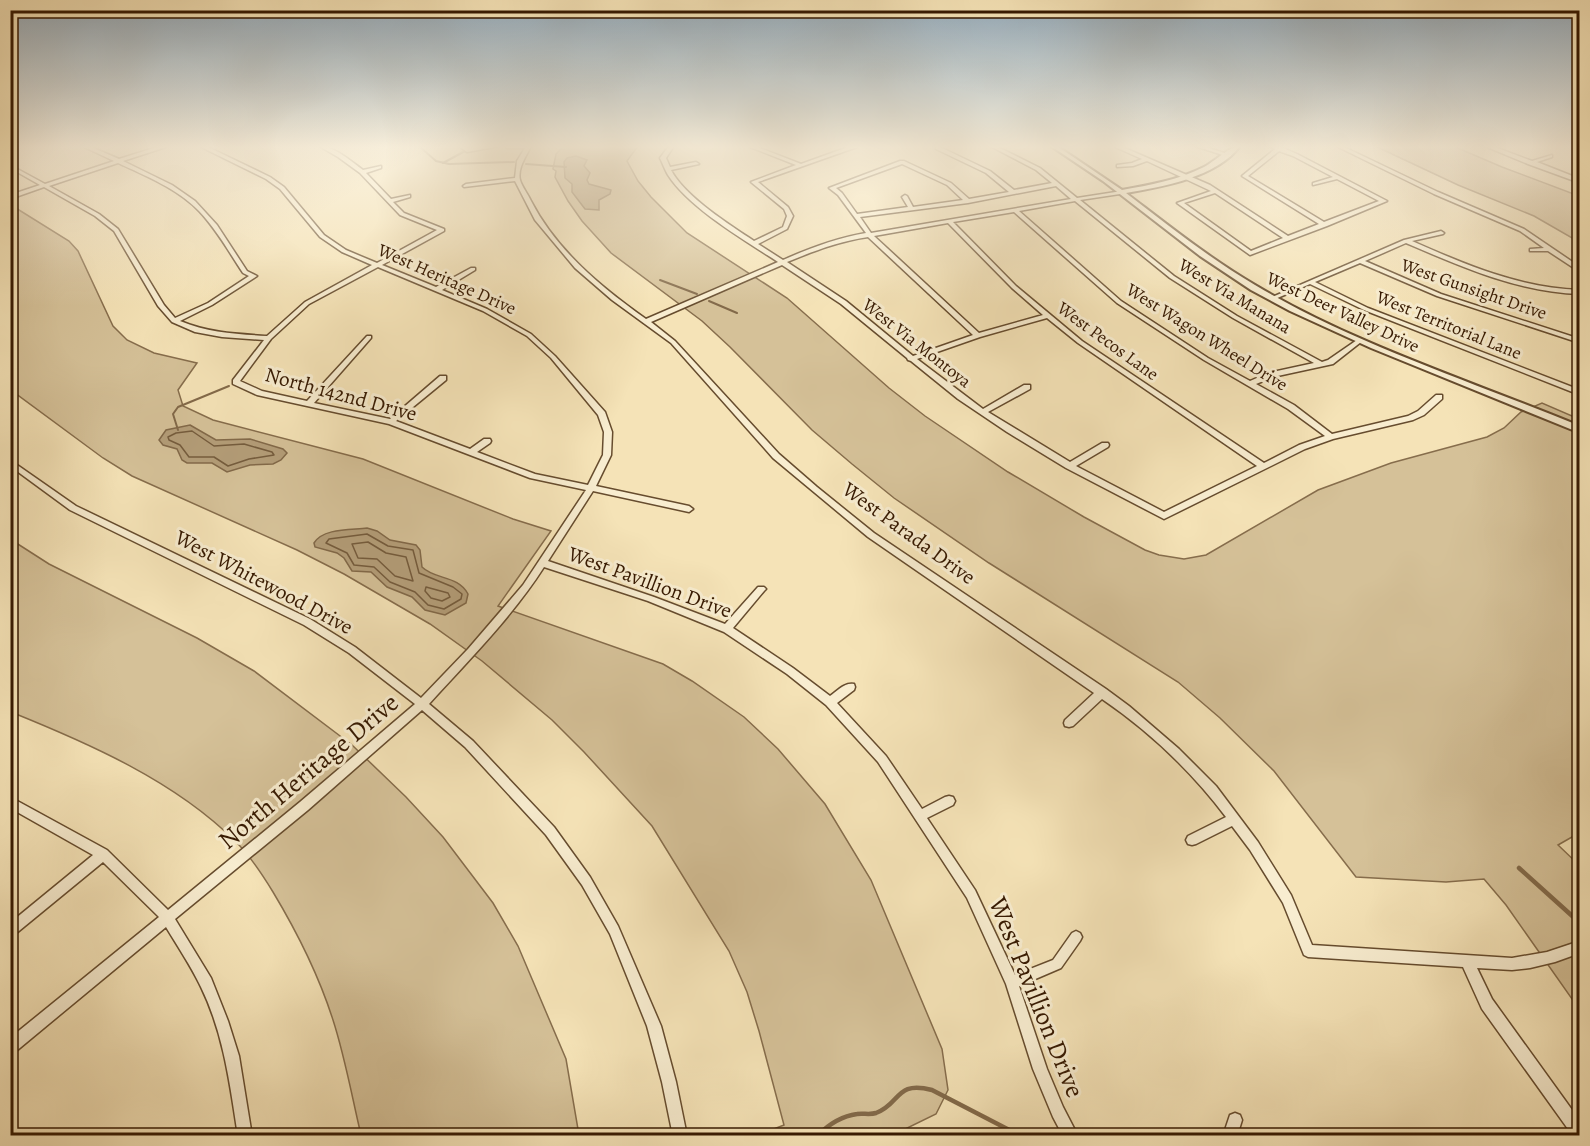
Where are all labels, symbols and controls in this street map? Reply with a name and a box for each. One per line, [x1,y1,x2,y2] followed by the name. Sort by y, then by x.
[373,237,520,320] street label: West Heritage Drive
[1173,252,1296,339] street label: West Via Manana
[1397,253,1550,325] street label: West Gunsight Drive
[1262,266,1423,358] street label: West Deer Valley Drive
[1121,277,1292,396] street label: West Wagon Wheel Drive
[1372,285,1525,365] street label: West Territorial Lane
[857,292,977,393] street label: West Via Montoya
[1052,295,1164,386] street label: West Pecos Lane
[262,360,420,428] street label: North 142nd Drive
[836,475,981,591] street label: West Parada Drive
[169,523,358,641] street label: West Whitewood Drive
[563,539,736,625] street label: West Pavillion Drive
[211,685,406,857] street label: North Heritage Drive
[980,891,1093,1103] street label: West Pavillion Drive

